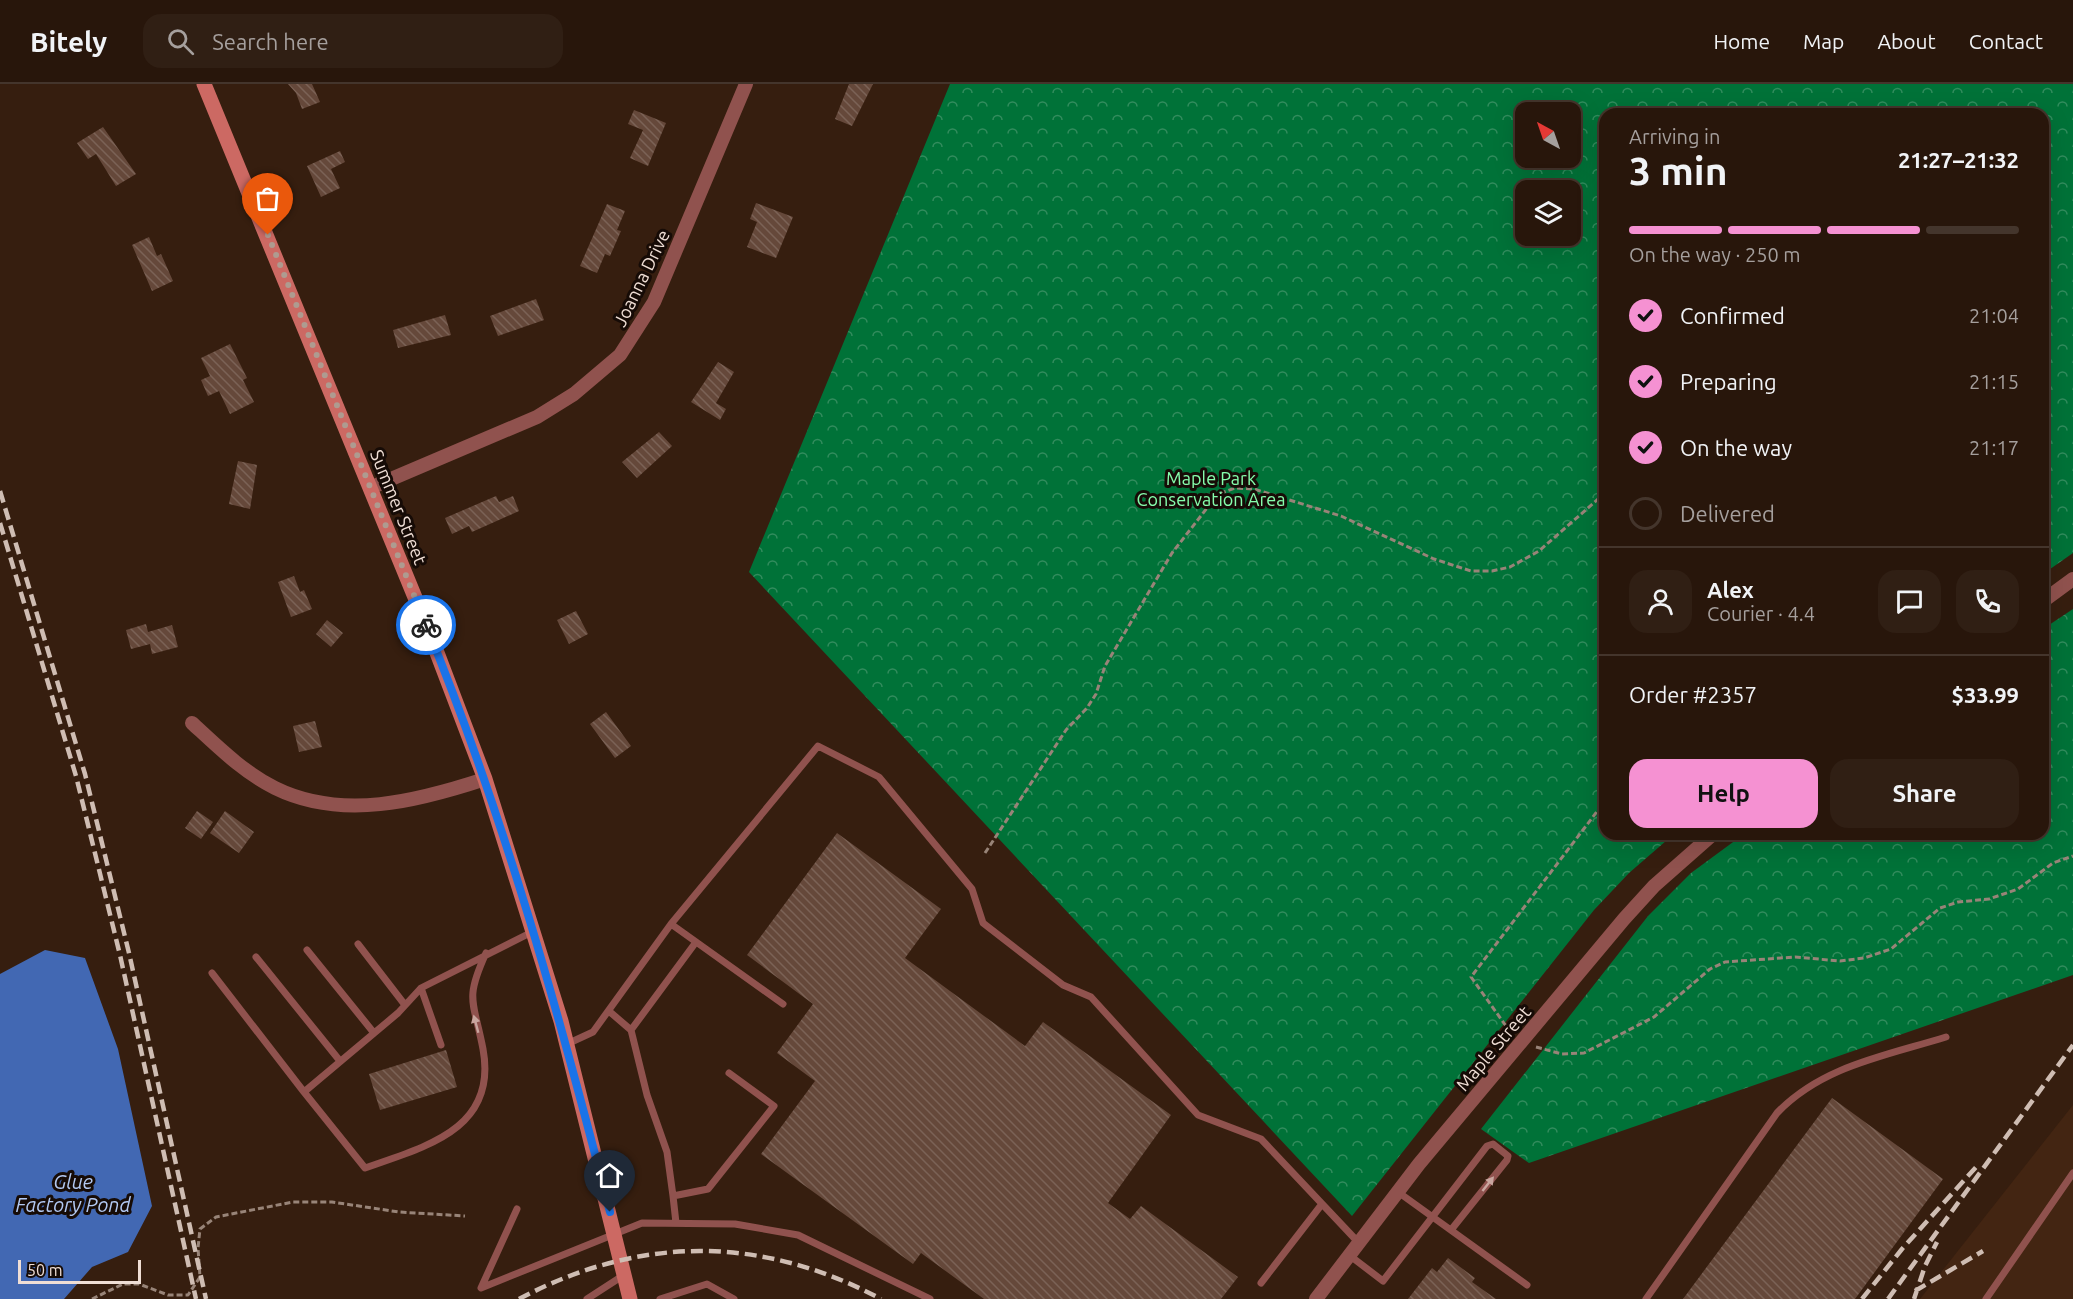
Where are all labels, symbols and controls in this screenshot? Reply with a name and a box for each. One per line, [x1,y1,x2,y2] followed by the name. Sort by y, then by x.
[143,14,563,68] search box
[164,25,197,58] icon: search
[30,26,107,57] text: Bitely
[212,29,329,54] text: Search here
[1713,29,1770,53] text: Home
[1803,29,1844,53] text: Map
[1877,29,1936,53] text: About
[1969,29,2043,53] text: Contact
[1515,102,1581,168] north arrow
[1515,102,1581,246] map controls
[1629,125,1720,148] text: Arriving in
[1898,147,2019,172] text: 21:27–21:32
[1629,149,1728,192] text: 3 min
[242,173,293,235] pin
[1515,180,1581,246] button: layers
[251,182,284,215] icon: bag
[609,226,673,330] street label: Joanna Drive
[1629,243,1801,266] text: On the way · 250 m
[1629,299,1662,332] icon: check
[1680,303,1785,328] text: Confirmed
[1969,304,2019,327] text: 21:04
[1629,365,1662,398] icon: check
[1680,369,1777,394] text: Preparing
[1969,370,2019,393] text: 21:15
[1629,431,1662,464] icon: check
[1680,435,1792,460] text: On the way
[1969,436,2019,459] text: 21:17
[367,447,431,567] street label: Summer Street
[1137,468,1285,509] park label: Maple Park Conservation Area
[1680,501,1775,526] text: Delivered
[1629,570,1692,633] button: person
[1878,570,1941,633] button: chat
[1956,570,2019,633] button: phone
[1707,577,1754,602] text: Alex
[396,595,456,655] courier
[1707,602,1815,625] text: Courier · 4.4
[410,609,443,642] icon: bike
[1629,682,1757,707] text: Order #2357
[1952,682,2019,707] text: $33.99
[1629,759,1818,828] button: Help
[1830,759,2019,828] button: Share
[1452,1002,1534,1094] street label: Maple Street
[471,1015,481,1033] one-way arrow
[584,1150,635,1212] pin
[593,1159,626,1192] icon: home
[15,1170,131,1216] water label: Glue Factory Pond
[1481,1176,1494,1192] one-way arrow
[18,1257,141,1284] scale bar
[27,1261,63,1279] text: 50 m

